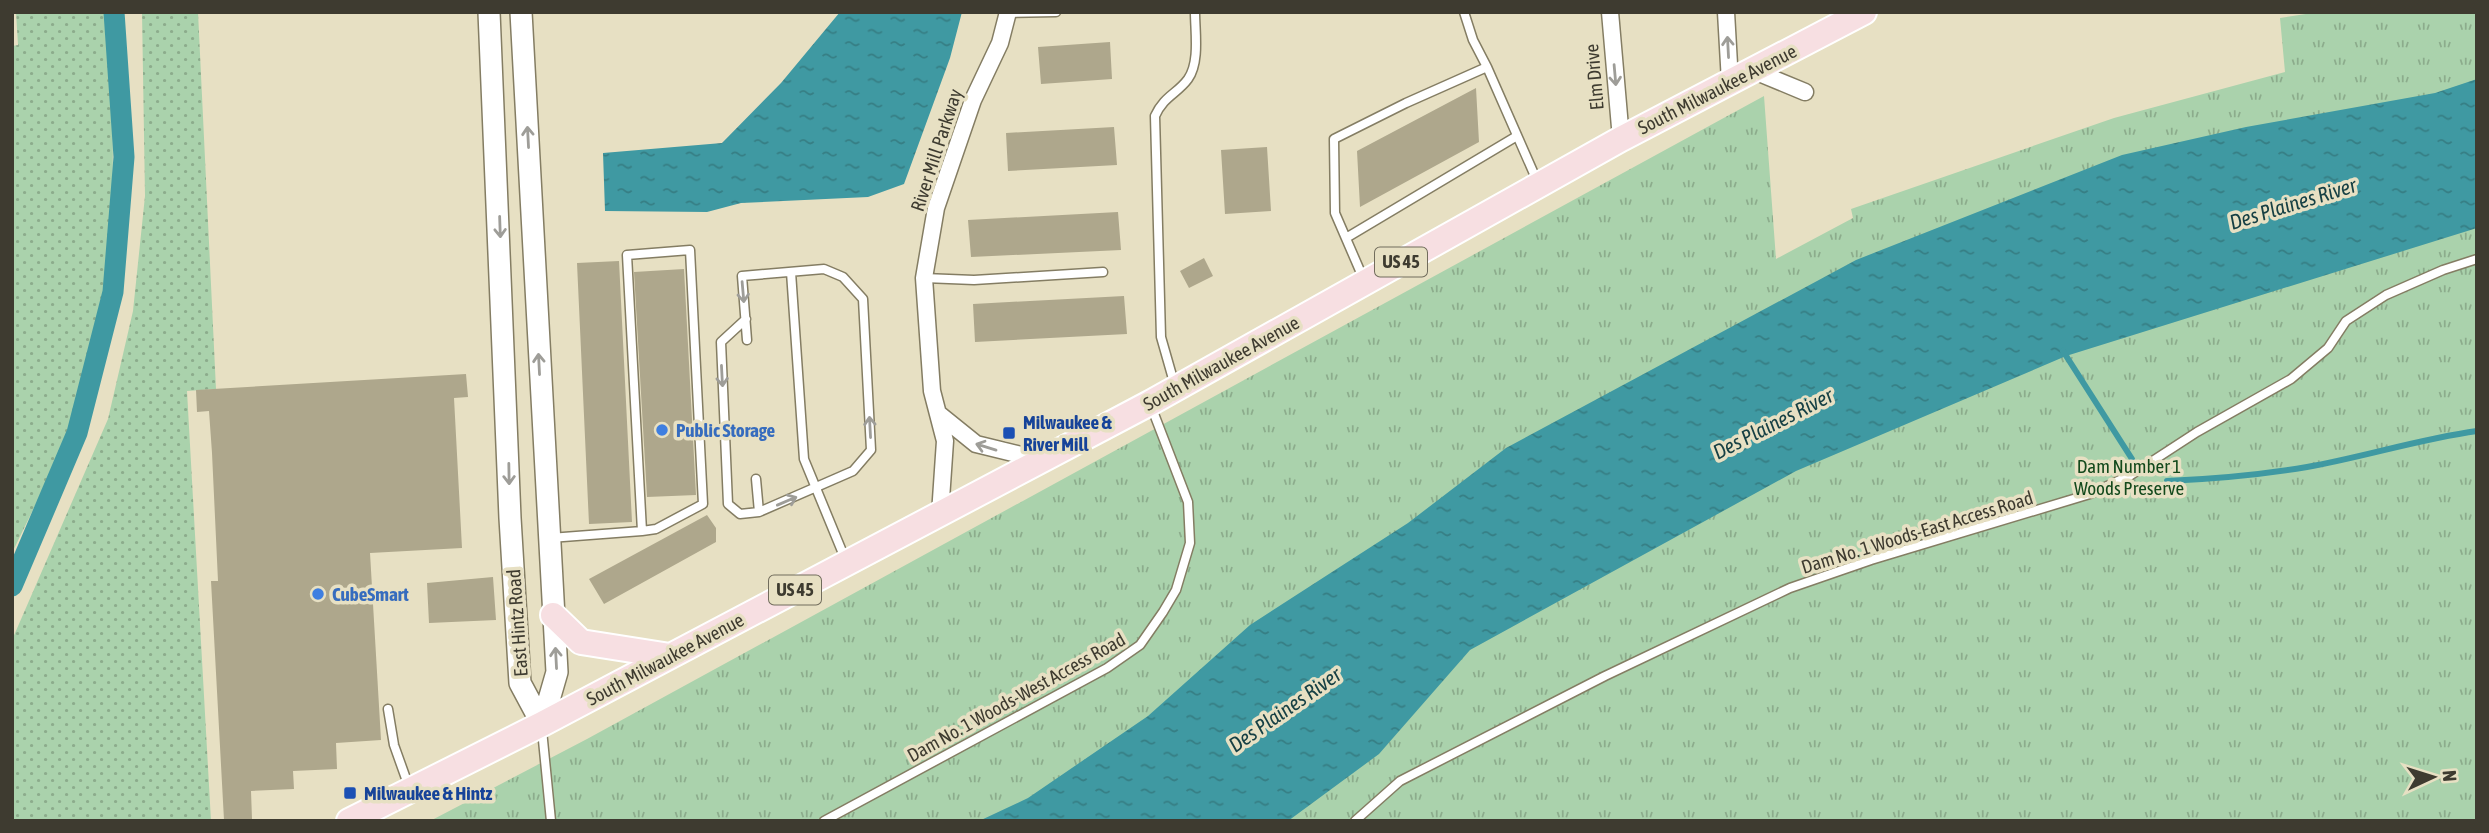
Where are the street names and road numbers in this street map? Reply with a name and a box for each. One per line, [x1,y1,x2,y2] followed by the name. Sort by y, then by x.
[1634,40,1800,138] street label: South Milwaukee Avenue
[1580,43,1608,111] street label: Elm Drive
[906,86,966,214] street label: River Mill Parkway
[1375,248,1427,276] road number: US 45
[1139,311,1303,415] street label: South Milwaukee Avenue
[1799,486,2035,578] street label: Dam No. 1 Woods-East Access Road
[502,569,532,677] street label: East Hintz Road
[769,576,821,604] road number: US 45
[583,608,747,710] street label: South Milwaukee Avenue
[903,628,1129,766] street label: Dam No. 1 Woods-West Access Road

